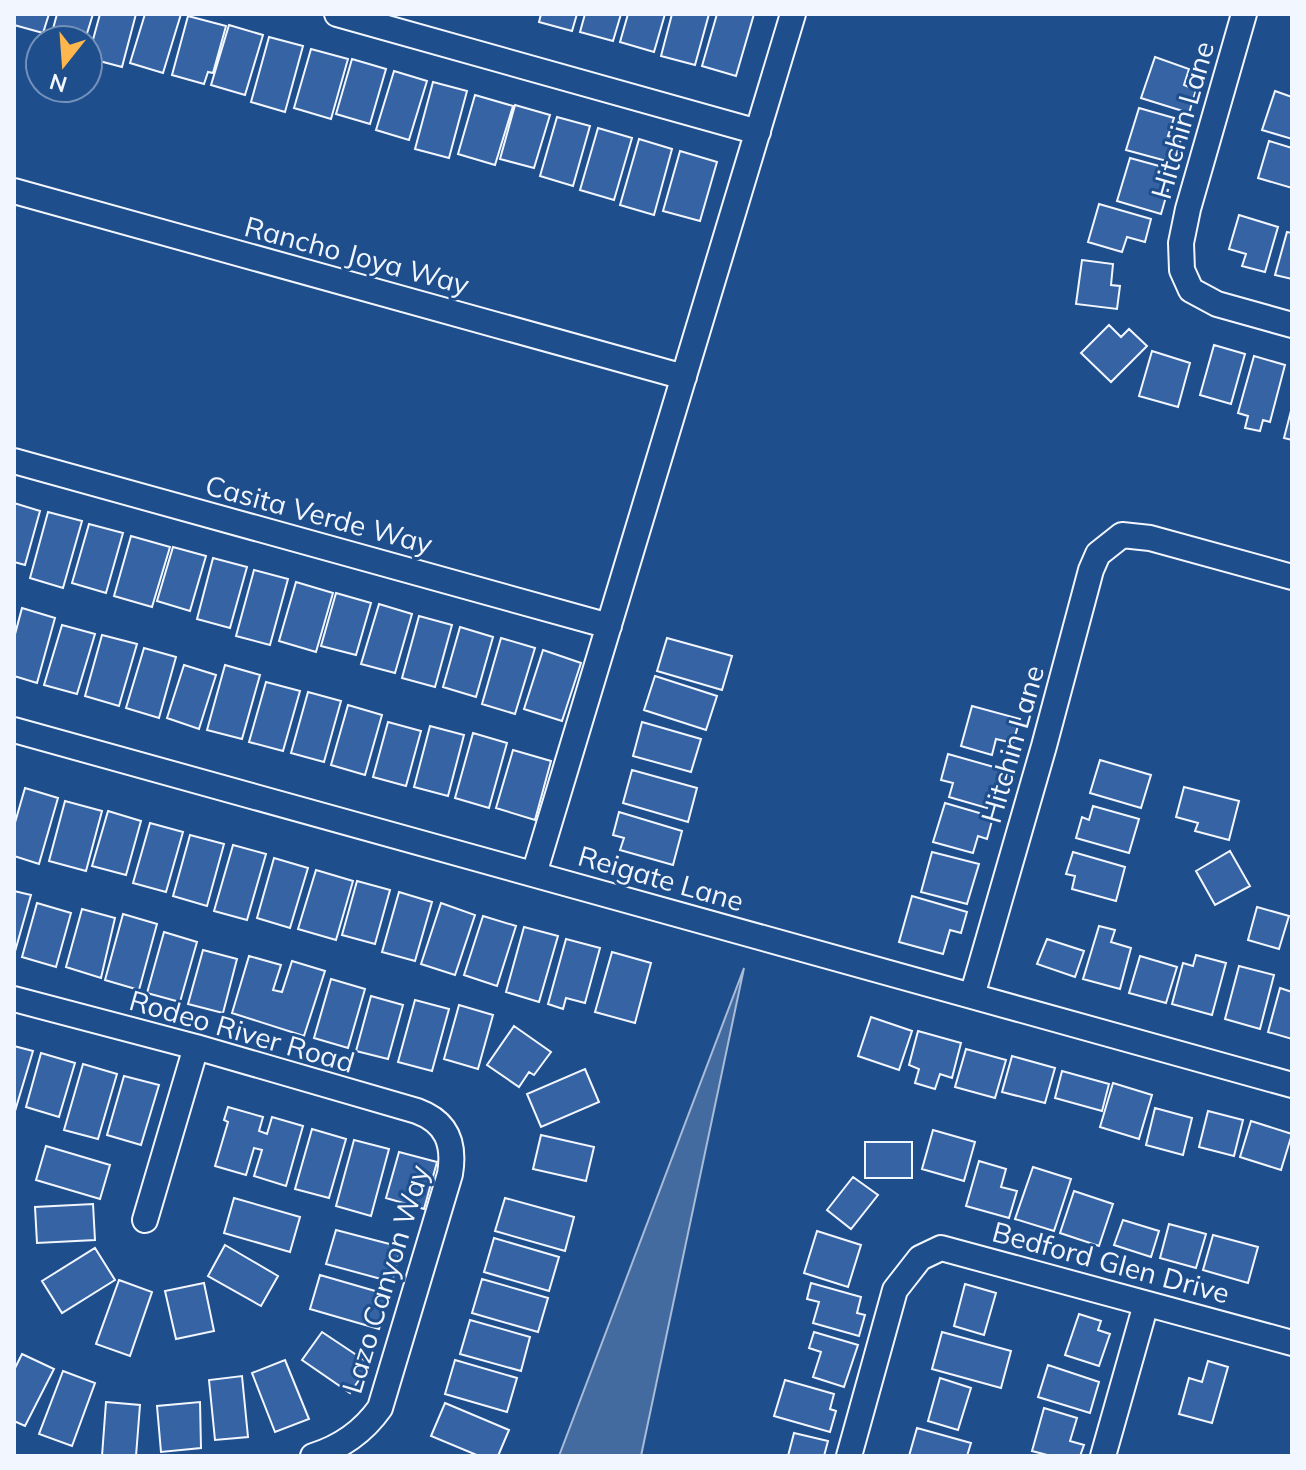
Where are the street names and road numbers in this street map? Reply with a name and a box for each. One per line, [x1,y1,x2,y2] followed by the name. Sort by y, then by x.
[1143,37,1221,203] street label: Hitchin Lane
[241,208,473,302] street label: Rancho Joya Way
[202,467,436,561] street label: Casita Verde Way
[973,661,1051,827] street label: Hitchin Lane
[574,838,748,918] street label: Reigate Lane
[125,982,359,1080] street label: Rodeo River Road
[334,1161,436,1397] street label: Lazo Canyon Way
[989,1214,1233,1310] street label: Bedford Glen Drive

